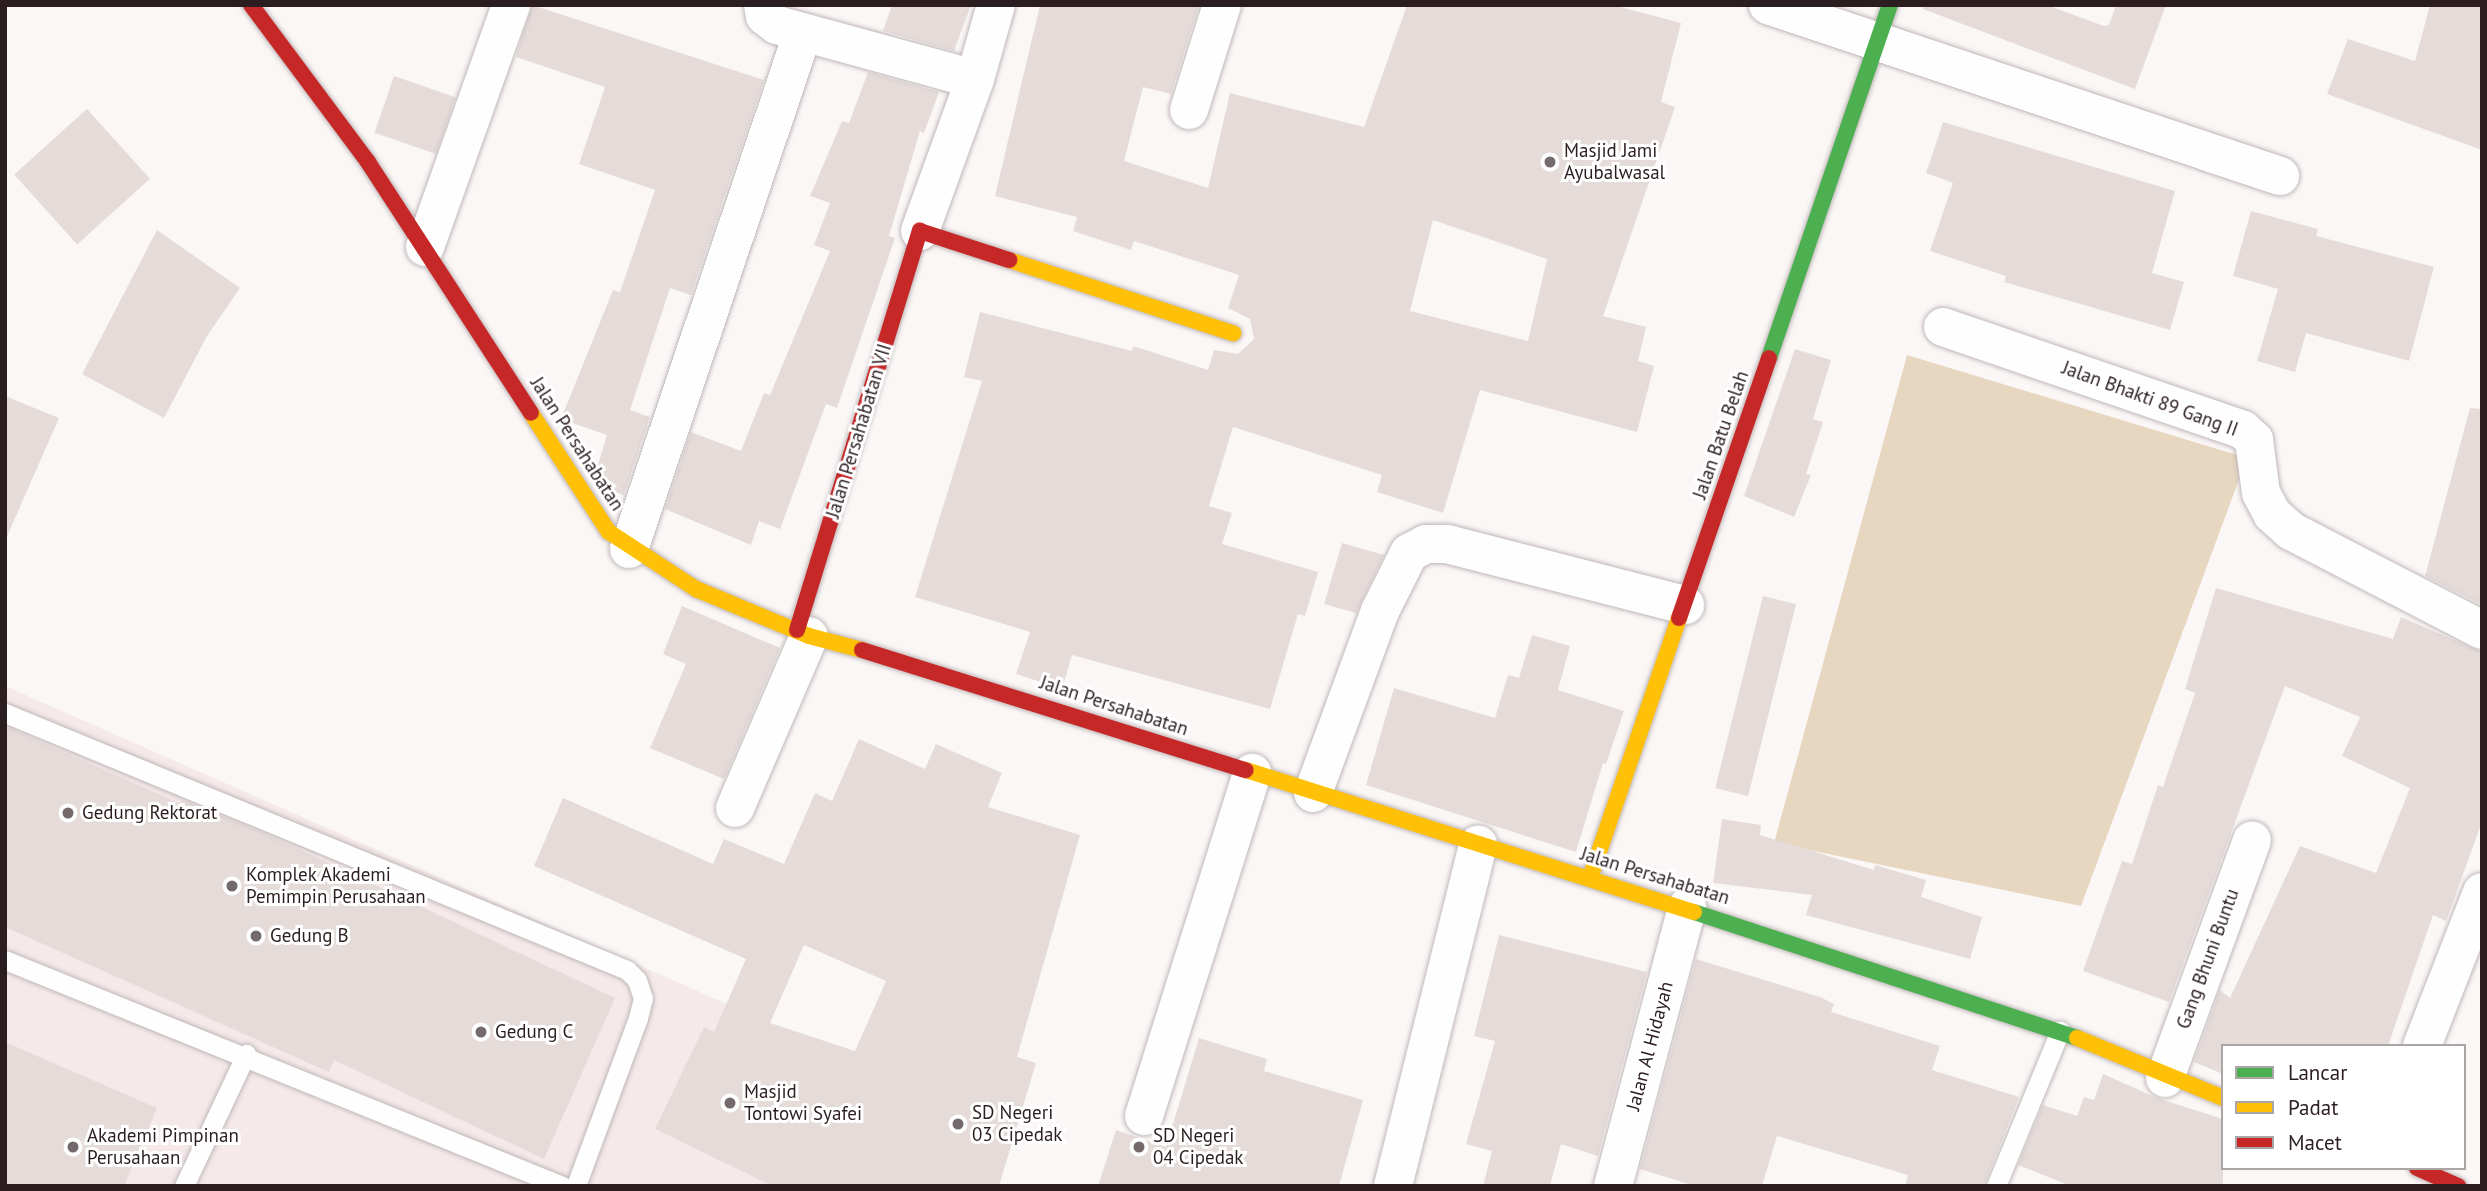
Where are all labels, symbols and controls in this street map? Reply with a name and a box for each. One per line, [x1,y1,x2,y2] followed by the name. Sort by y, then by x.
[1564,140,1665,184] place label: Masjid Jami Ayubalwasal
[1542,154,1558,170] marker: Masjid Jami Ayubalwasal
[822,341,896,521] street label: Jalan Persahabatan VII
[2059,357,2241,441] street label: Jalan Bhakti 89 Gang II
[1688,368,1754,502] street label: Jalan Batu Belah
[525,373,629,515] street label: Jalan Persahabatan
[1037,671,1191,741] street label: Jalan Persahabatan
[82,802,217,824] place label: Gedung Rektorat
[60,805,76,821] marker: Gedung Rektorat
[1578,842,1732,910] street label: Jalan Persahabatan
[246,864,426,908] place label: Komplek Akademi Pemimpin Perusahaan
[224,878,240,894] marker: Komplek Akademi Pemimpin Perusahaan
[2172,886,2244,1032] street label: Gang Bhuni Buntu
[270,925,349,947] place label: Gedung B
[248,928,264,944] marker: Gedung B
[1622,979,1678,1113] street label: Jalan Al Hidayah
[495,1021,573,1043] place label: Gedung C
[473,1024,489,1040] marker: Gedung C
[2221,1044,2466,1170] legend
[2288,1059,2347,1086] text: Lancar
[744,1081,862,1125] place label: Masjid Tontowi Syafei
[2288,1094,2338,1121] text: Padat
[722,1095,738,1111] marker: Masjid Tontowi Syafei
[972,1102,1062,1146] place label: SD Negeri 03 Cipedak
[950,1116,966,1132] marker: SD Negeri 03 Cipedak
[87,1125,239,1169] place label: Akademi Pimpinan Perusahaan
[1153,1125,1243,1169] place label: SD Negeri 04 Cipedak
[2288,1129,2342,1156] text: Macet
[65,1139,81,1155] marker: Akademi Pimpinan Perusahaan
[1131,1139,1147,1155] marker: SD Negeri 04 Cipedak

